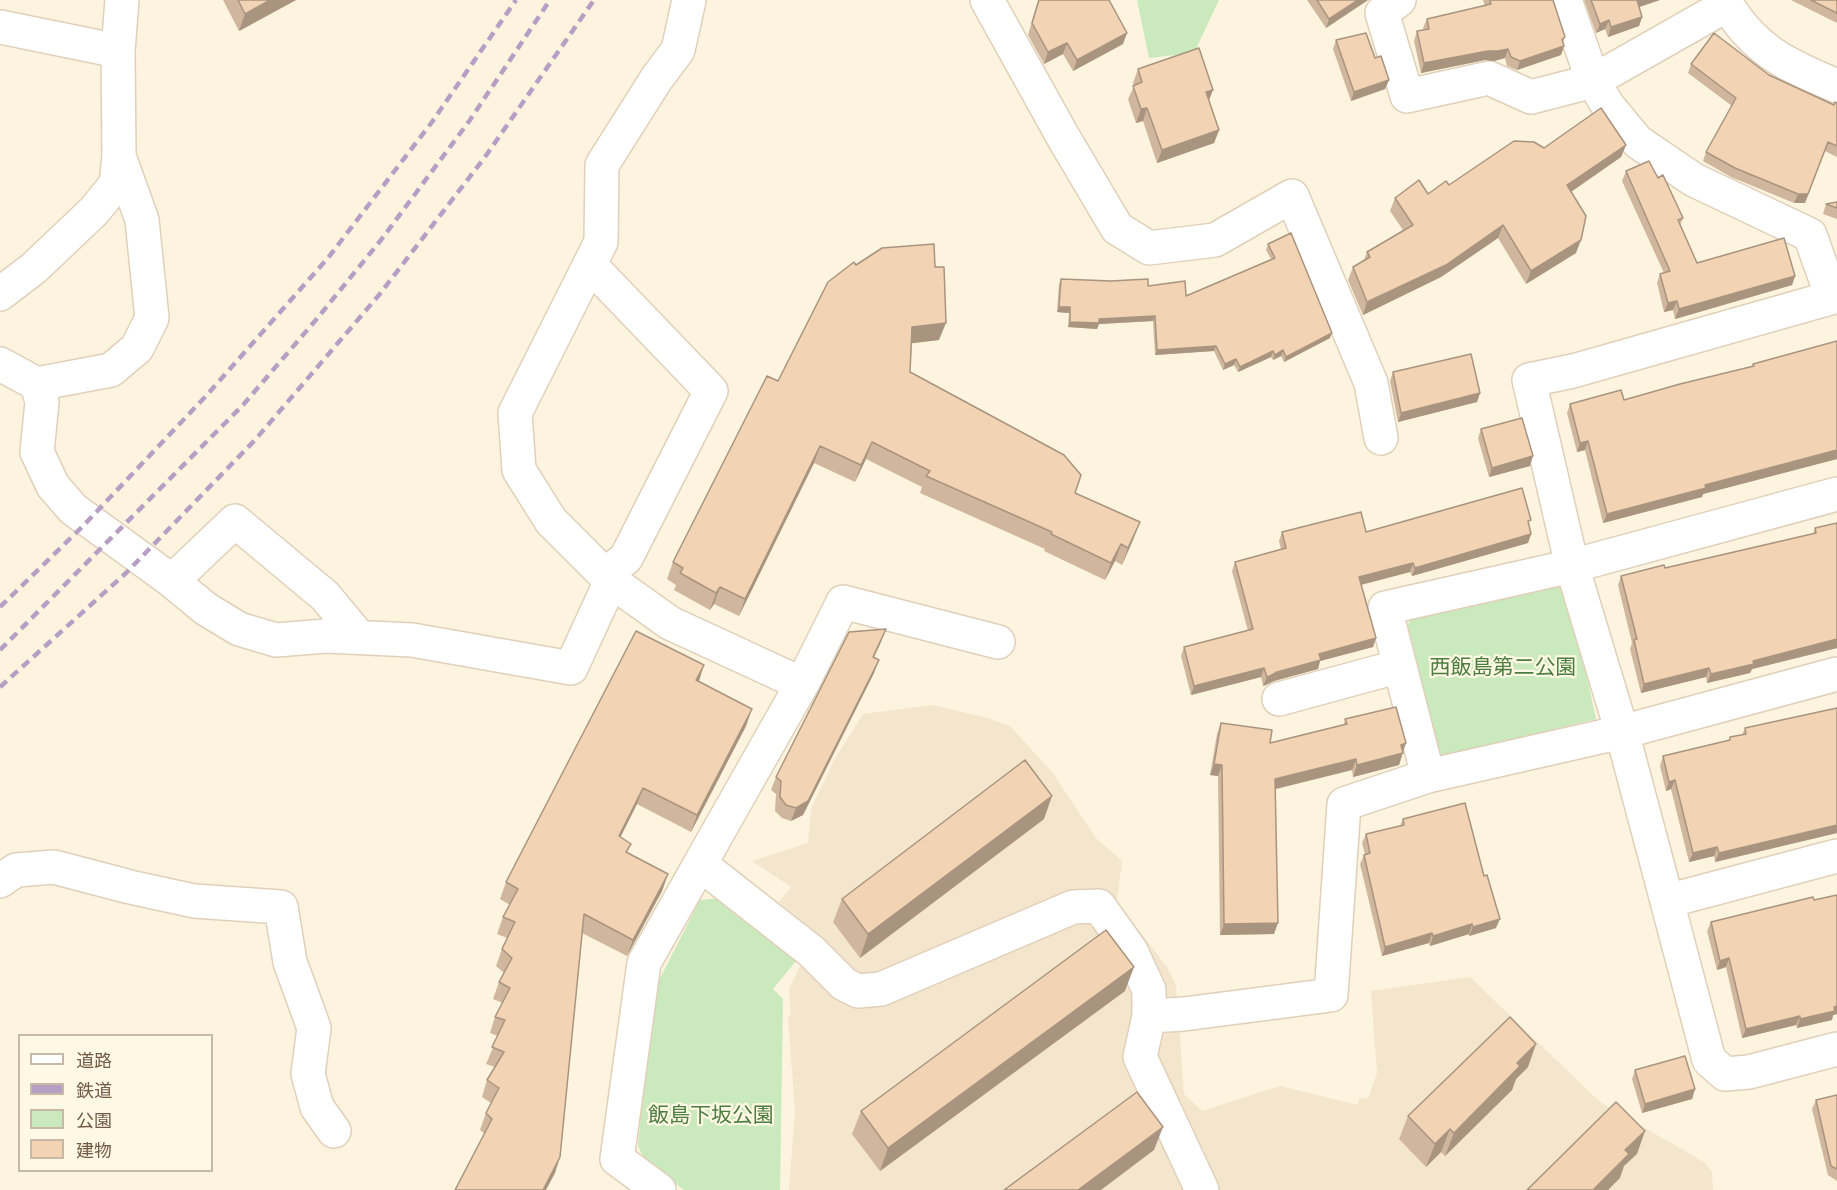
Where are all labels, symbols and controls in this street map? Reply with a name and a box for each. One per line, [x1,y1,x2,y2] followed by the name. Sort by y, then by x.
[1430,655,1576,681] park label: 西飯島第二公園
[18,1034,213,1172] legend
[76,1053,112,1071] text: 道路
[76,1083,112,1101] text: 鉄道
[648,1103,774,1129] park label: 飯島下坂公園
[76,1113,112,1131] text: 公園
[76,1143,112,1161] text: 建物

